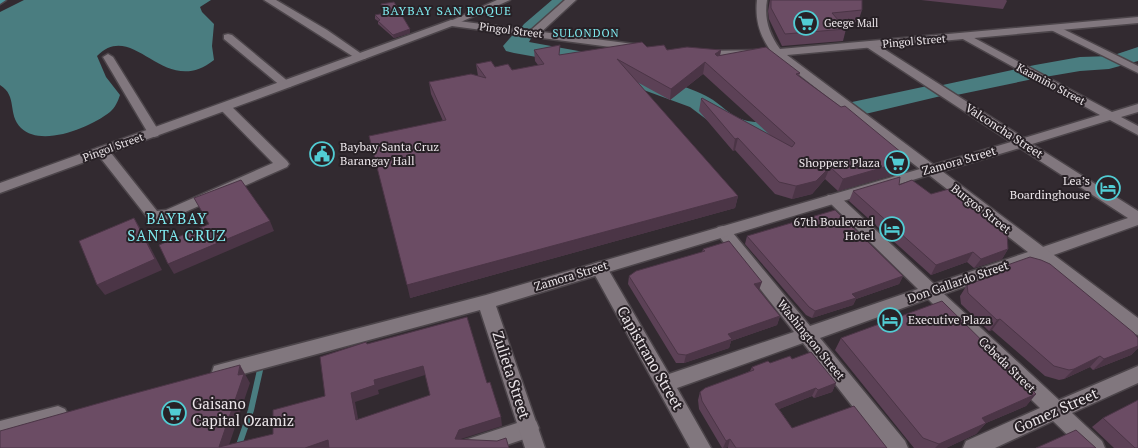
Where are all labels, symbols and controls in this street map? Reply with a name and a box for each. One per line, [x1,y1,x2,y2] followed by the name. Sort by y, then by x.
[382,3,512,18] district label: BAYBAY SAN ROQUE
[793,10,819,36] supermarket icon: Geege Mall
[824,16,878,30] place label: Geege Mall
[479,19,543,41] street label: Pingol Street
[552,26,620,40] district label: SULONDON
[882,31,946,51] street label: Pingol Street
[1014,60,1088,108] street label: Kaamiño Street
[963,100,1046,162] street label: Valconcha Street
[81,130,145,164] street label: Pingol Street
[340,139,439,168] place label: Baybay Santa Cruz Barangay Hall
[309,141,335,167] public building icon: Baybay Santa Cruz Barangay Hall
[920,143,998,178] street label: Zamora Street
[884,150,910,176] supermarket icon: Shoppers Plaza
[799,155,880,170] place label: Shoppers Plaza
[1010,173,1090,202] place label: Lea’s Boardinghouse
[1095,175,1121,201] hotel icon: Lea’s Boardinghouse
[948,181,1015,237] street label: Burgos Street
[127,208,227,245] district label: BAYBAY SANTA CRUZ
[794,214,874,243] place label: 67th Boulevard Hotel
[879,216,905,242] hotel icon: 67th Boulevard Hotel
[532,257,610,294] street label: Zamora Street
[905,257,1011,306] street label: Don Gallardo Street
[774,297,849,383] street label: Washington Street
[613,302,689,413] street label: Capistrano Street
[877,307,903,333] hotel icon: Executive Plaza
[908,312,991,327] place label: Executive Plaza
[488,328,536,422] street label: Zulieta Street
[976,334,1039,396] street label: Cebeda Street
[1010,382,1101,438] street label: Gomez Street
[192,393,294,430] place label: Gaisano Capital Ozamiz
[161,400,187,426] supermarket icon: Gaisano Capital Ozamiz

